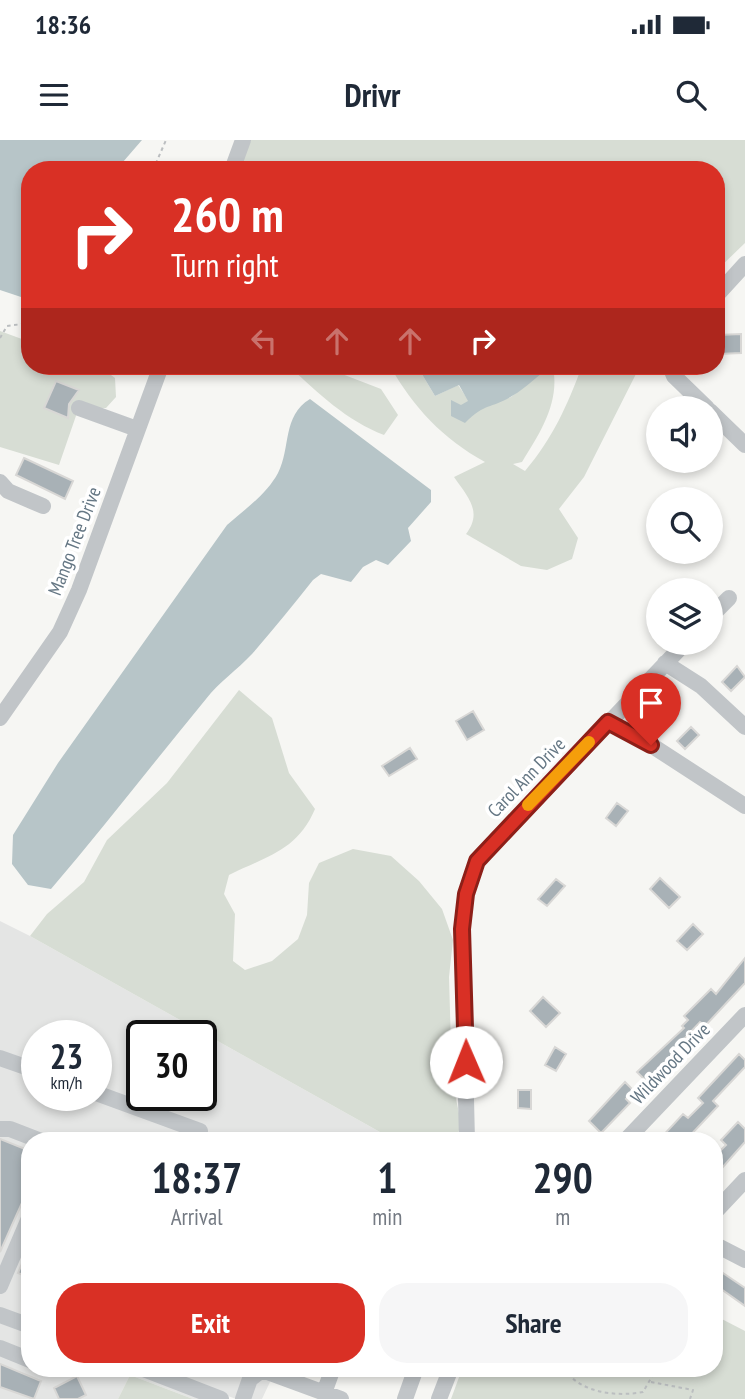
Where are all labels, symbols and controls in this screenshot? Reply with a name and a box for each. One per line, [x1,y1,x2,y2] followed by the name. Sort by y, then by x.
[35,8,91,41] text: 18:36
[345,74,400,116] text: Drivr
[35,76,73,114] icon: menu
[672,76,710,114] icon: search
[171,182,284,246] text: 260 m
[56,189,147,280] icon: right
[171,244,279,286] text: Turn right
[245,322,283,360] icon: left
[318,322,356,360] icon: ahead
[391,322,429,360] icon: ahead
[464,322,502,360] icon: right
[646,396,723,655] map controls
[646,396,723,473] button: sound
[42,483,106,599] street label: Mango Tree Drive
[646,487,723,564] button: search
[646,578,723,655] button: layers
[621,673,681,745] pin
[632,684,670,722] icon: arrive
[482,732,570,822] street label: Carol Ann Drive
[625,1017,715,1109] street label: Wildwood Drive
[126,1020,217,1111] speed limit sign: 30
[429,1025,503,1099] position arrow
[50,1033,83,1079] text: 23
[51,1071,82,1094] text: km/h
[151,1150,242,1205] text: 18:37
[377,1150,397,1205] text: 1
[533,1150,593,1205] text: 290
[171,1202,223,1231] text: Arrival
[372,1202,402,1231] text: min
[555,1202,570,1231] text: m
[56,1283,365,1363] button: Exit
[379,1283,688,1363] button: Share

